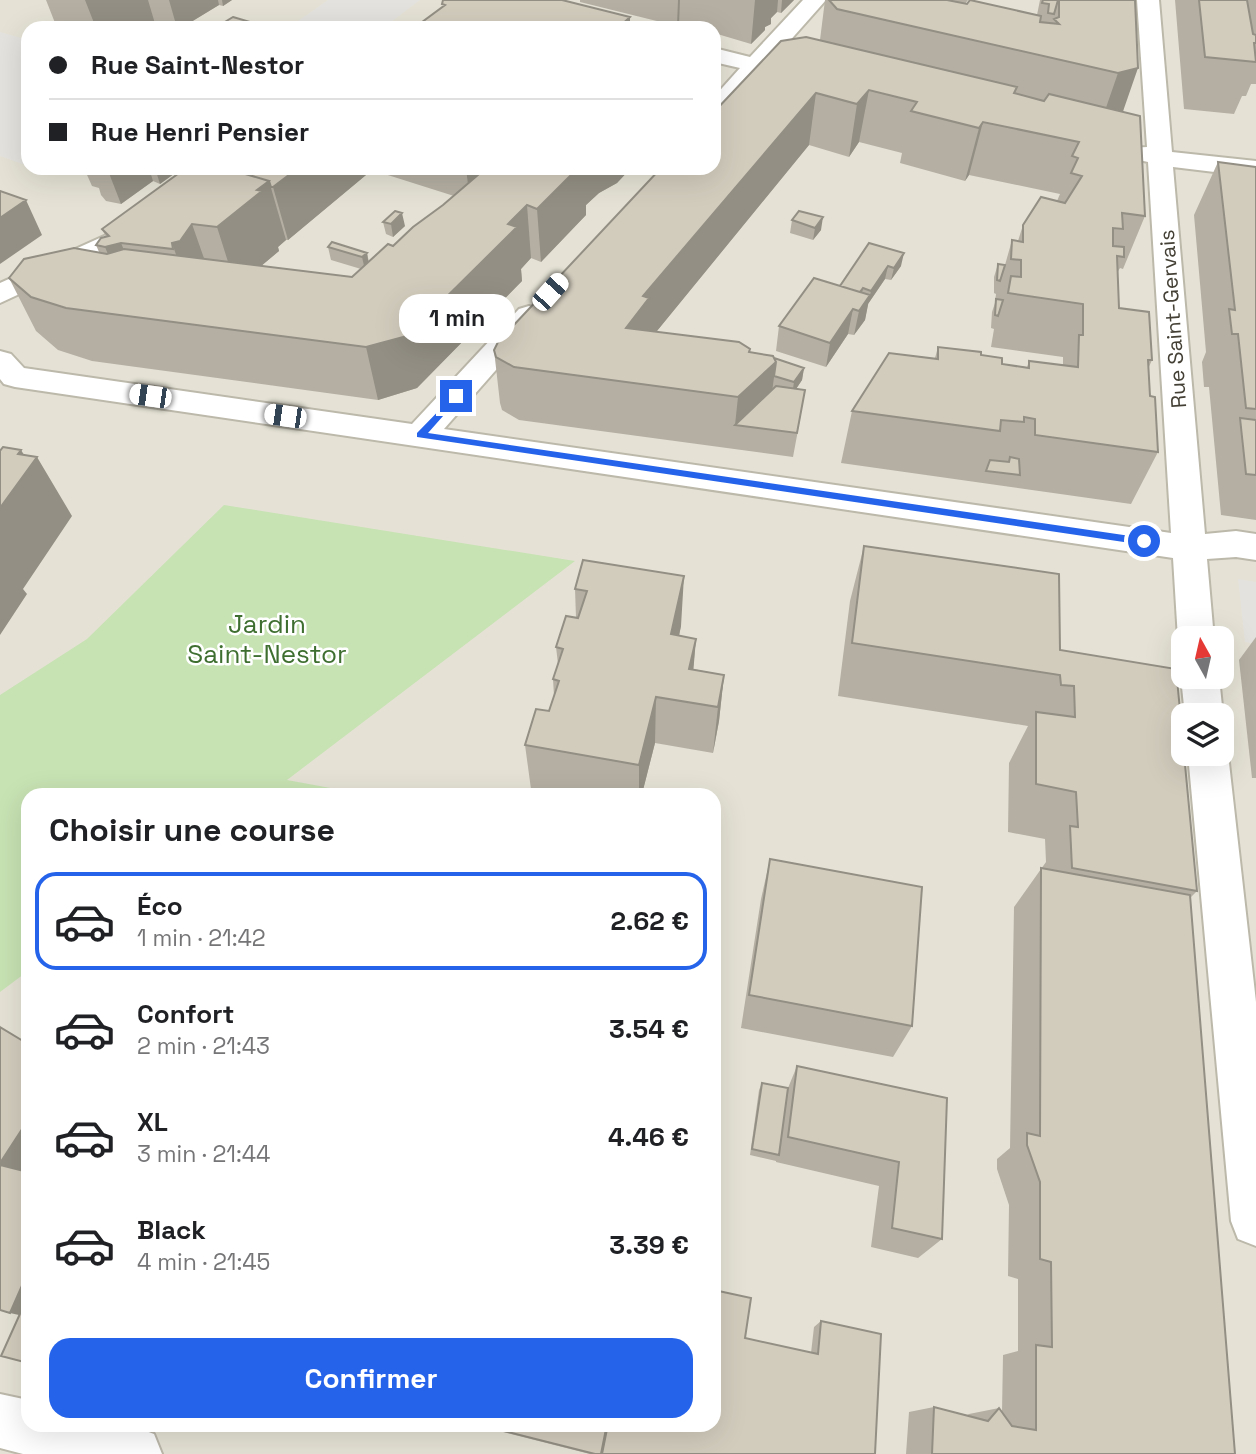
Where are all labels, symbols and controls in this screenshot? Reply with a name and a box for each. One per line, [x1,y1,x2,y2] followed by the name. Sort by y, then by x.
[91,48,304,82] text: Rue Saint-Nestor
[91,115,309,149] text: Rue Henri Pensier
[1153,229,1192,409] street label: Rue Saint-Gervais
[529,269,572,315] car
[398,294,514,344] callout: 1 min
[429,303,485,333] text: 1 min
[440,380,472,412] route end
[128,383,173,409] car
[263,403,308,429] car
[1128,525,1160,557] route start
[187,607,347,671] park label: Jardin Saint-Nestor
[1171,626,1234,690] north arrow
[1171,626,1234,766] map controls
[1171,703,1234,766] button: layers
[49,810,335,850] text: Choisir une course
[137,889,183,923] text: Éco
[53,890,116,953] icon: car
[610,904,689,938] text: 2.62 €
[137,923,266,953] text: 1 min · 21:42
[137,997,234,1031] text: Confort
[53,998,116,1061] icon: car
[609,1012,689,1046] text: 3.54 €
[137,1031,270,1061] text: 2 min · 21:43
[137,1105,168,1139] text: XL
[53,1106,116,1169] icon: car
[608,1120,689,1154] text: 4.46 €
[137,1139,271,1169] text: 3 min · 21:44
[137,1213,206,1247] text: Black
[53,1214,116,1277] icon: car
[609,1228,689,1262] text: 3.39 €
[137,1247,270,1277] text: 4 min · 21:45
[49,1338,693,1418] button: Confirmer

